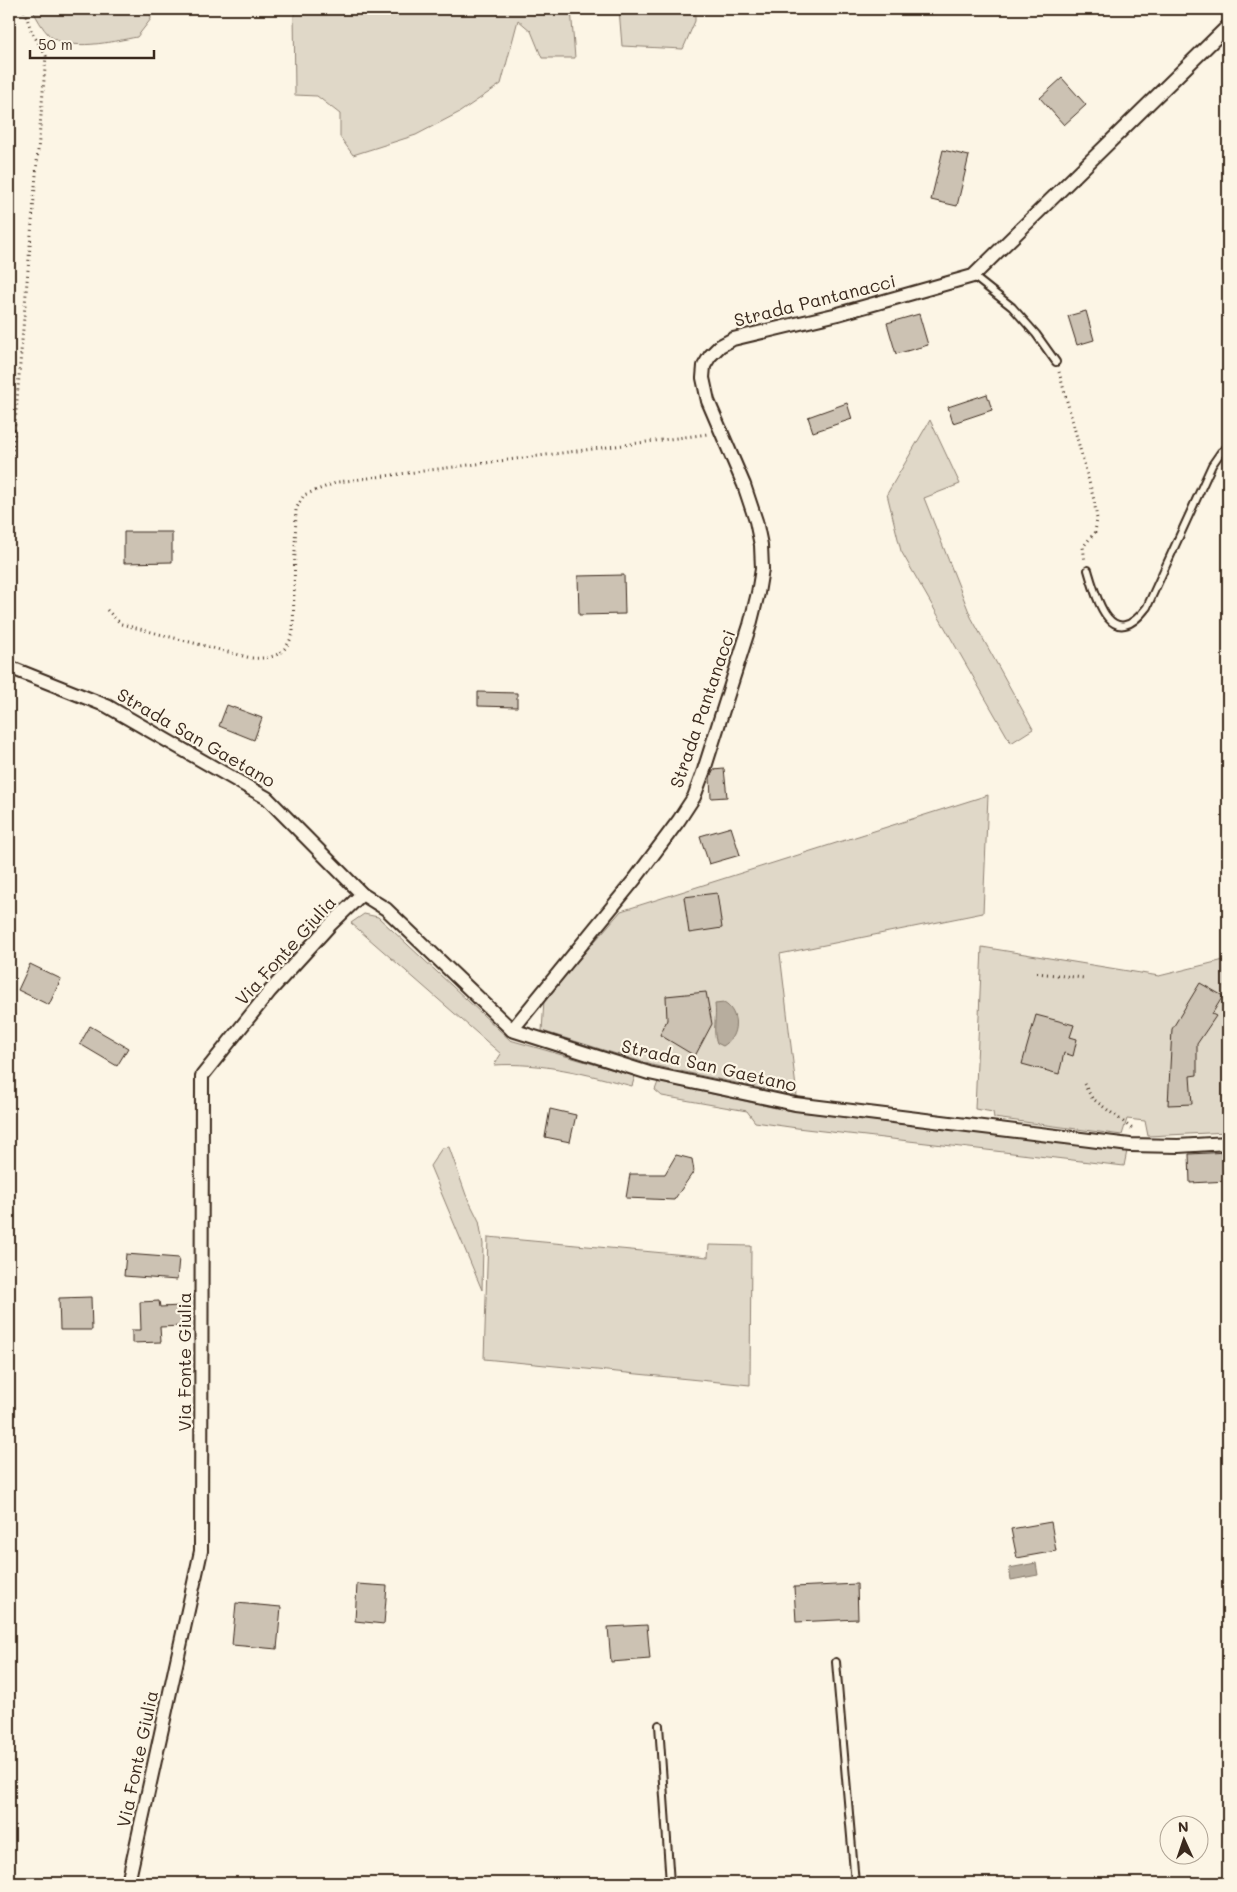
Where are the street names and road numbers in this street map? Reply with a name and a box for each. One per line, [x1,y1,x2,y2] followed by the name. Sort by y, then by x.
[731,268,898,332] street label: Strada Pantanacci
[664,626,740,791] street label: Strada Pantanacci
[113,682,280,792] street label: Strada San Gaetano
[230,890,341,1010] street label: Via Fonte Giulia
[619,1033,800,1097] street label: Strada San Gaetano
[172,1292,196,1432] street label: Via Fonte Giulia
[111,1688,163,1830] street label: Via Fonte Giulia

